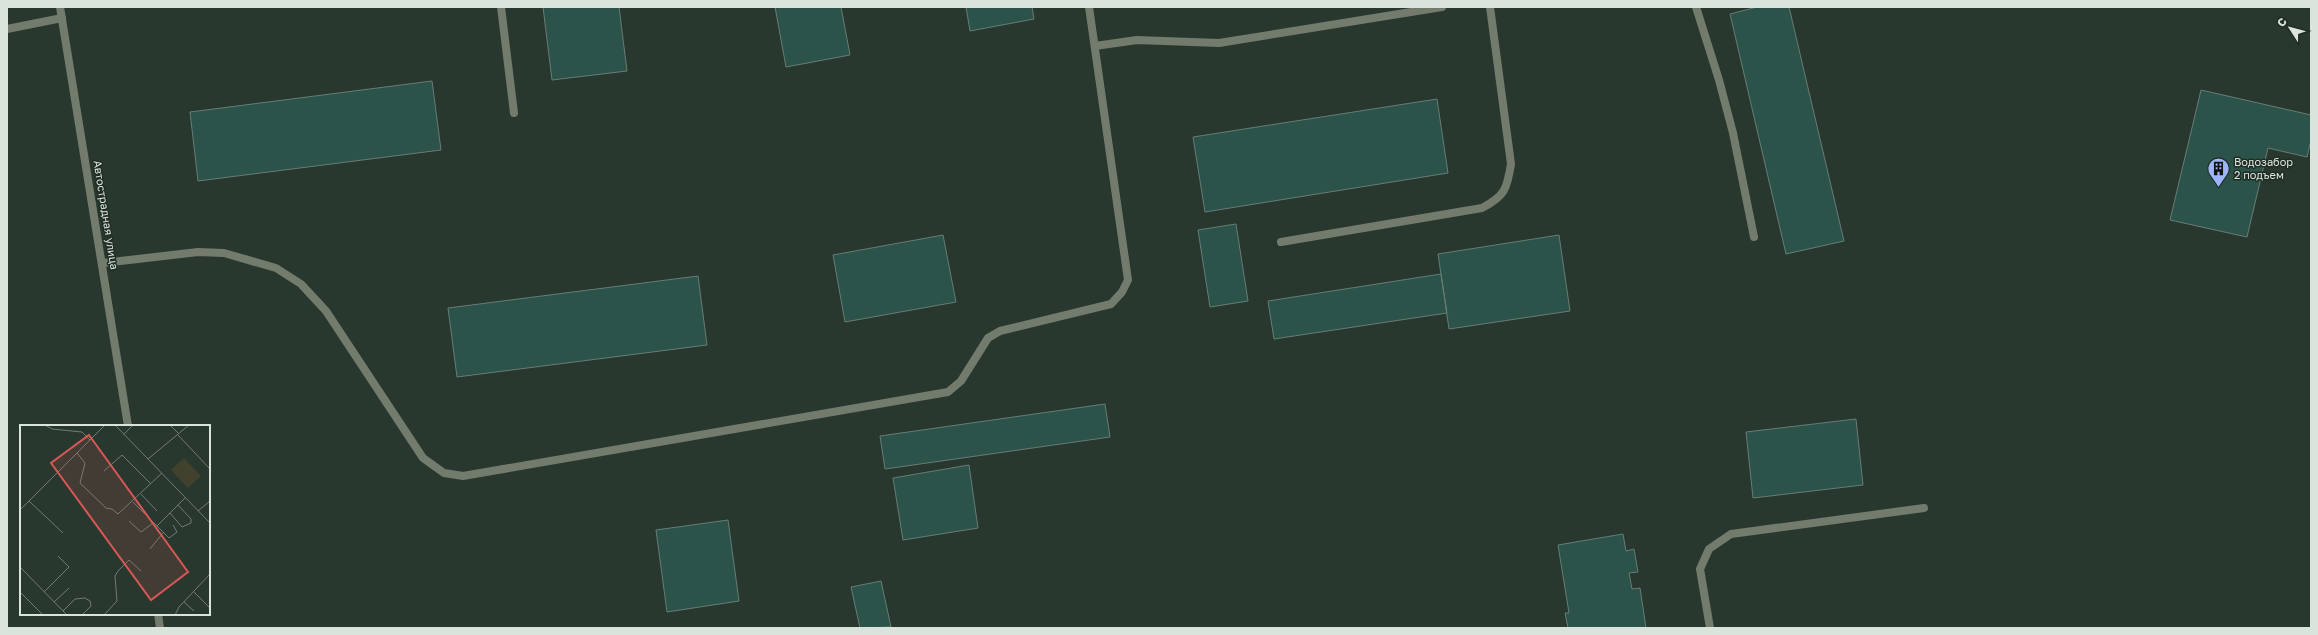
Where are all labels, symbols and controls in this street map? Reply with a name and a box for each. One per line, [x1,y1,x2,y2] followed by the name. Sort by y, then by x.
[2270,8,2310,48] north arrow
[2274,15,2289,29] text: С
[2205,155,2231,188] building icon: Водозабор 2 подъем
[2234,155,2293,181] place label: Водозабор 2 подъем
[91,159,122,271] street label: Автострадная улица
[20,425,210,615] inset map

